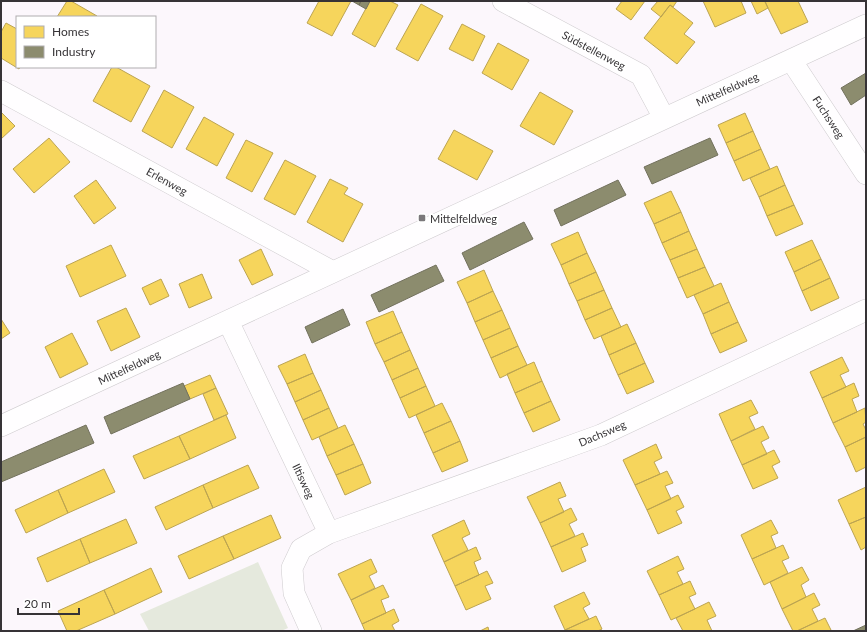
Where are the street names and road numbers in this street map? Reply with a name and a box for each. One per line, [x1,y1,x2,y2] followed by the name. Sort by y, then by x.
[560,28,628,72] street label: Südstellenweg
[694,69,760,109] street label: Mittelfeldweg
[810,93,848,141] street label: Fuchsweg
[144,164,190,198] street label: Erlenweg
[96,347,162,387] street label: Mittelfeldweg
[576,417,628,449] street label: Dachsweg
[290,461,318,501] street label: Iltisweg

